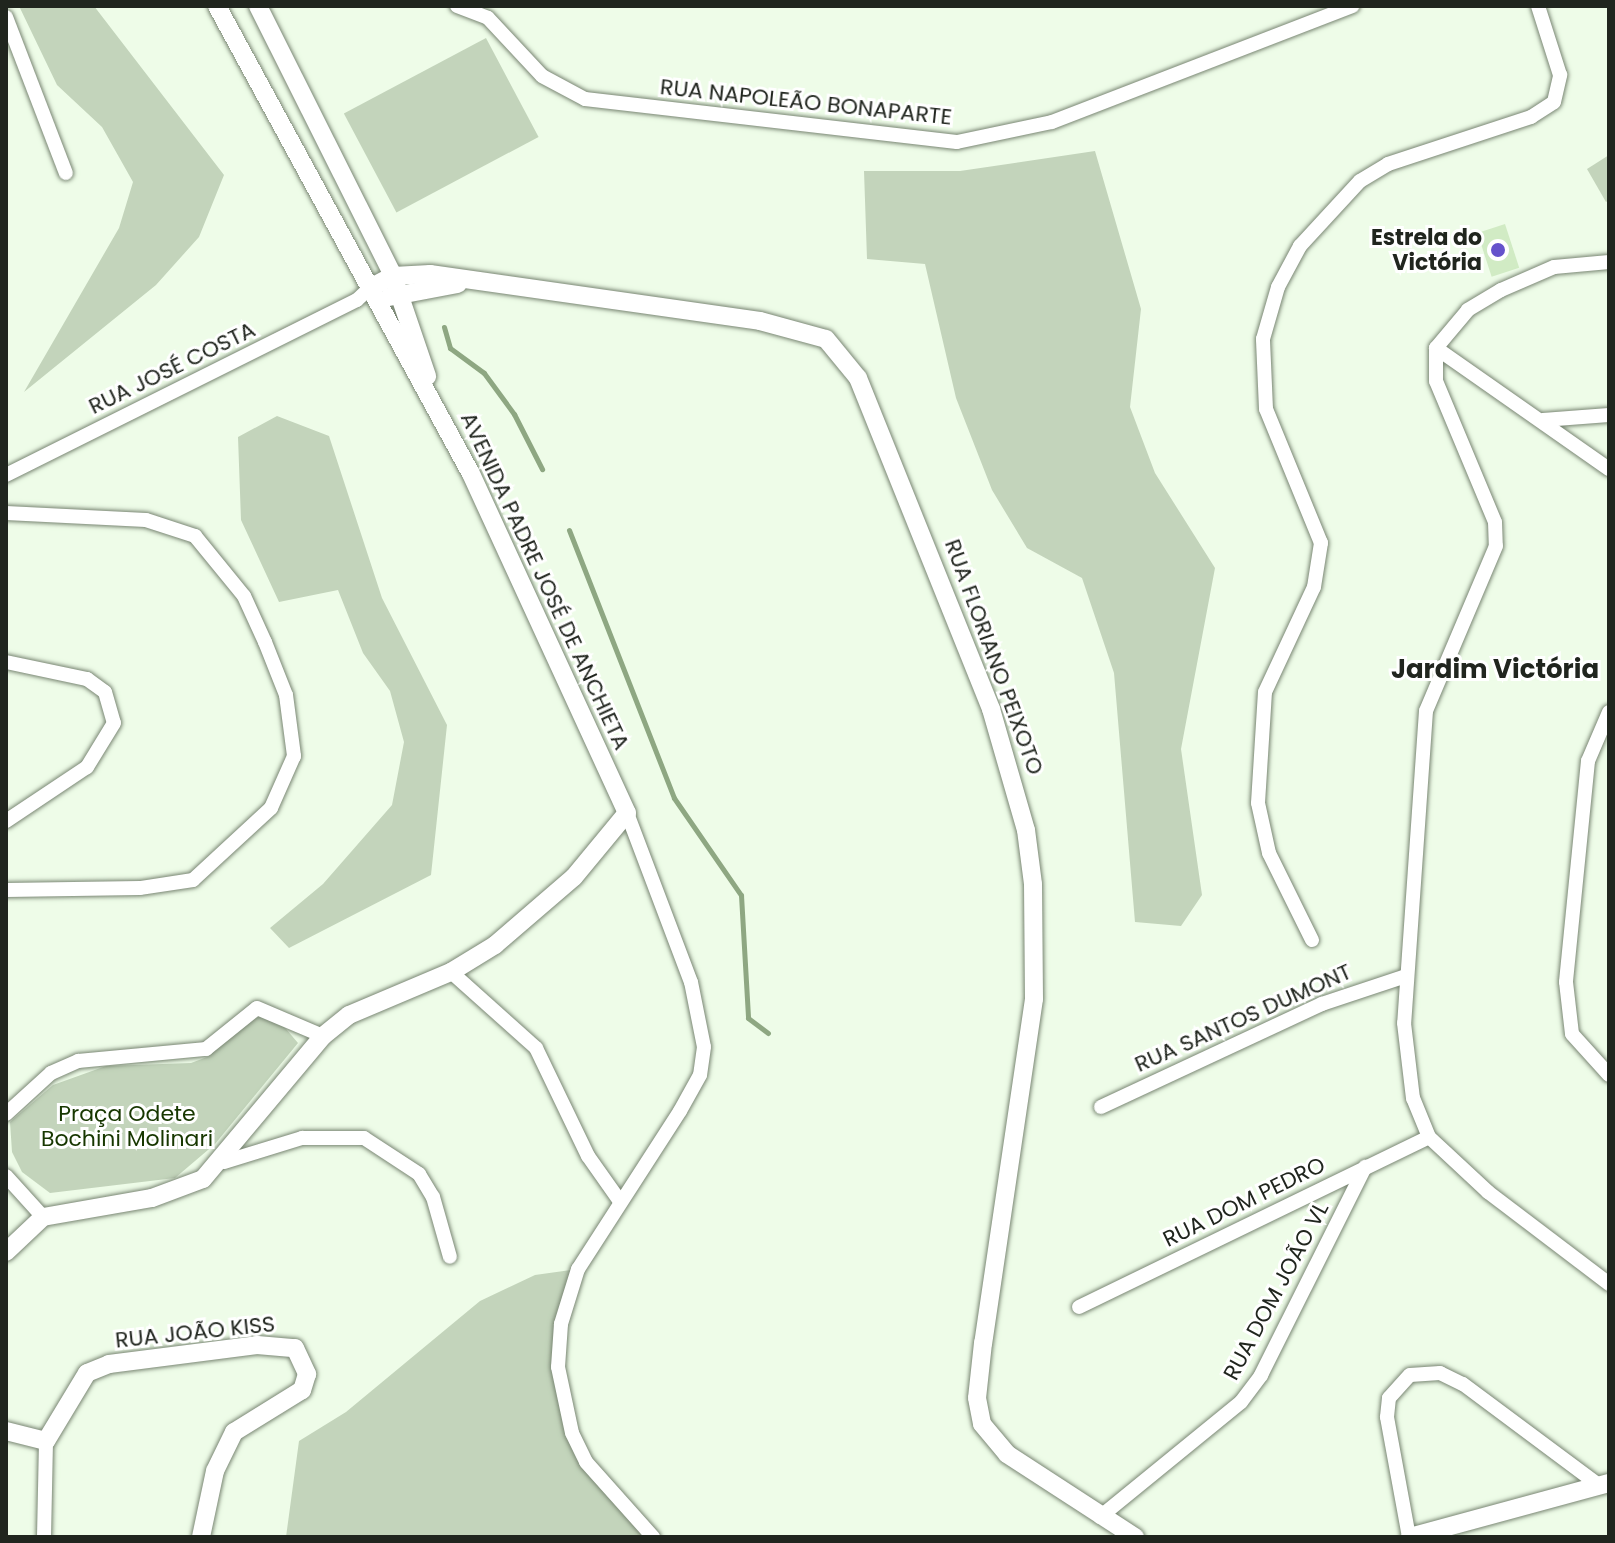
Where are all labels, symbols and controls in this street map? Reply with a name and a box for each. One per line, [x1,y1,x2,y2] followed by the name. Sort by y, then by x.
[659,74,953,130] street label: RUA NAPOLEÃO BONAPARTE
[1371,224,1482,276] place label: Estrela do Victória
[1489,241,1507,259] marker: Estrela do Victória
[84,316,260,420] street label: RUA JOSÉ COSTA
[455,408,635,754] street label: AVENIDA PADRE JOSÉ DE ANCHIETA
[939,536,1049,778] street label: RUA FLORIANO PEIXOTO
[1391,654,1599,686] district label: Jardim Victória
[1131,958,1355,1078] street label: RUA SANTOS DUMONT
[41,1100,213,1152] park label: Praça Odete Bochini Molinari
[1159,1151,1329,1253] street label: RUA DOM PEDRO
[1218,1197,1334,1385] street label: RUA DOM JOÃO VL
[114,1310,276,1354] street label: RUA JOÃO KISS

